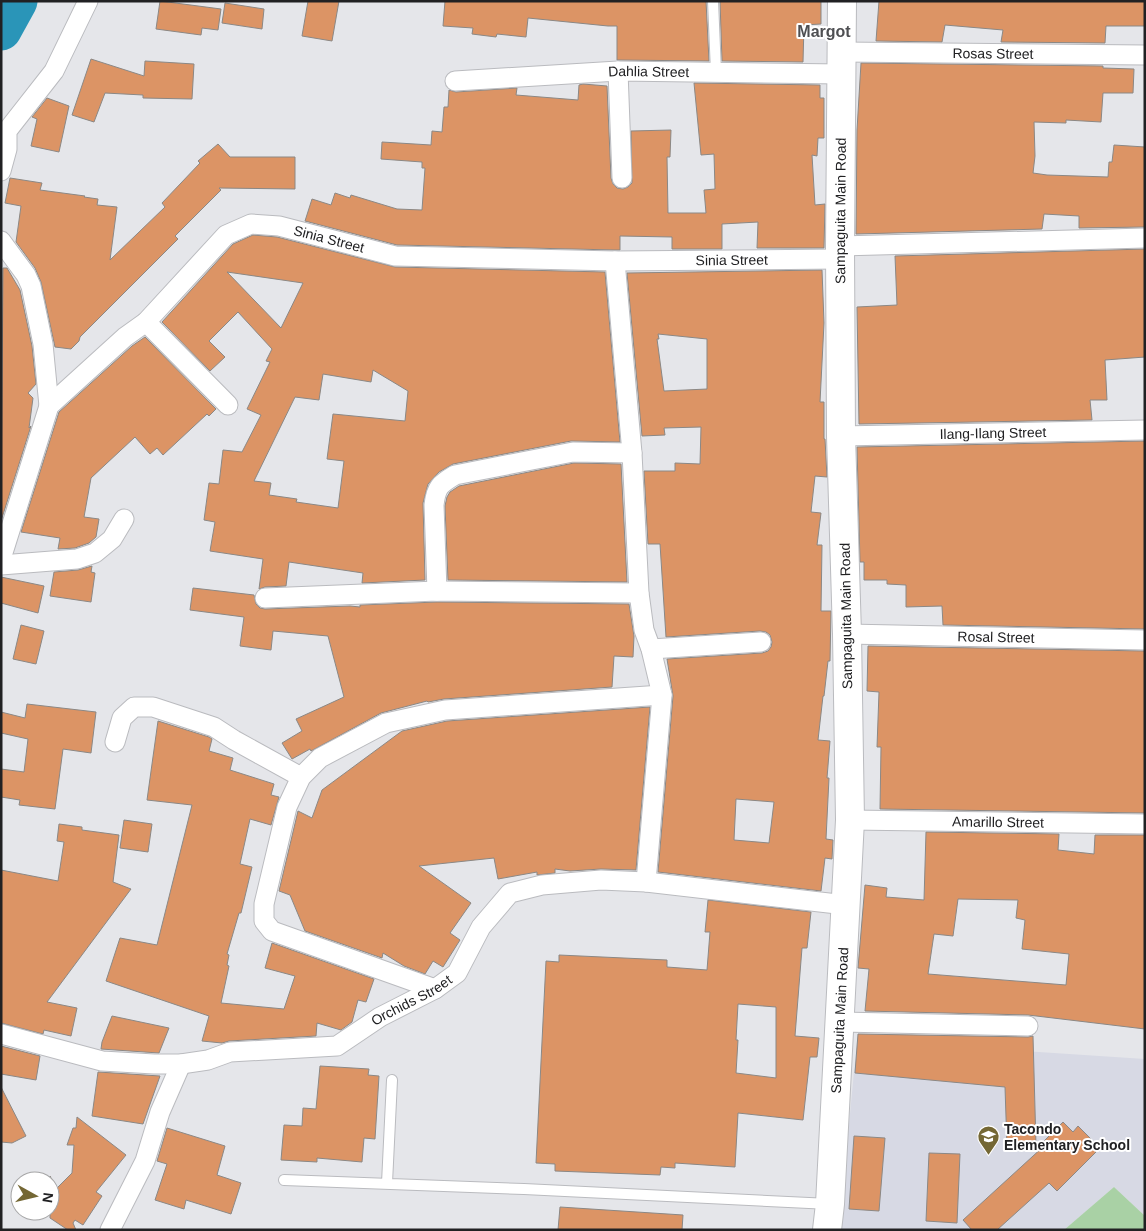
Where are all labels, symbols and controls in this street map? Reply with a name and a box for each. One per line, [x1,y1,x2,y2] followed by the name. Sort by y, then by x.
[797,23,851,40] district label: Margot
[952,45,1034,62] street label: Rosas Street
[608,63,689,80] street label: Dahlia Street
[832,137,849,284] street label: Sampaguita Main Road
[292,222,366,256] street label: Sinia Street
[695,252,768,268] street label: Sinia Street
[939,424,1047,442] street label: Ilang-Ilang Street
[837,543,855,689] street label: Sampaguita Main Road
[957,628,1035,646] street label: Rosal Street
[952,813,1044,831] street label: Amarillo Street
[828,947,851,1094] street label: Sampaguita Main Road
[368,971,455,1029] street label: Orchids Street
[1004,1121,1130,1153] place label: Tacondo Elementary School
[976,1125,1000,1156] school or university icon: Tacondo Elementary School
[10,1171,60,1221] north arrow
[39,1192,57,1204] text: N

